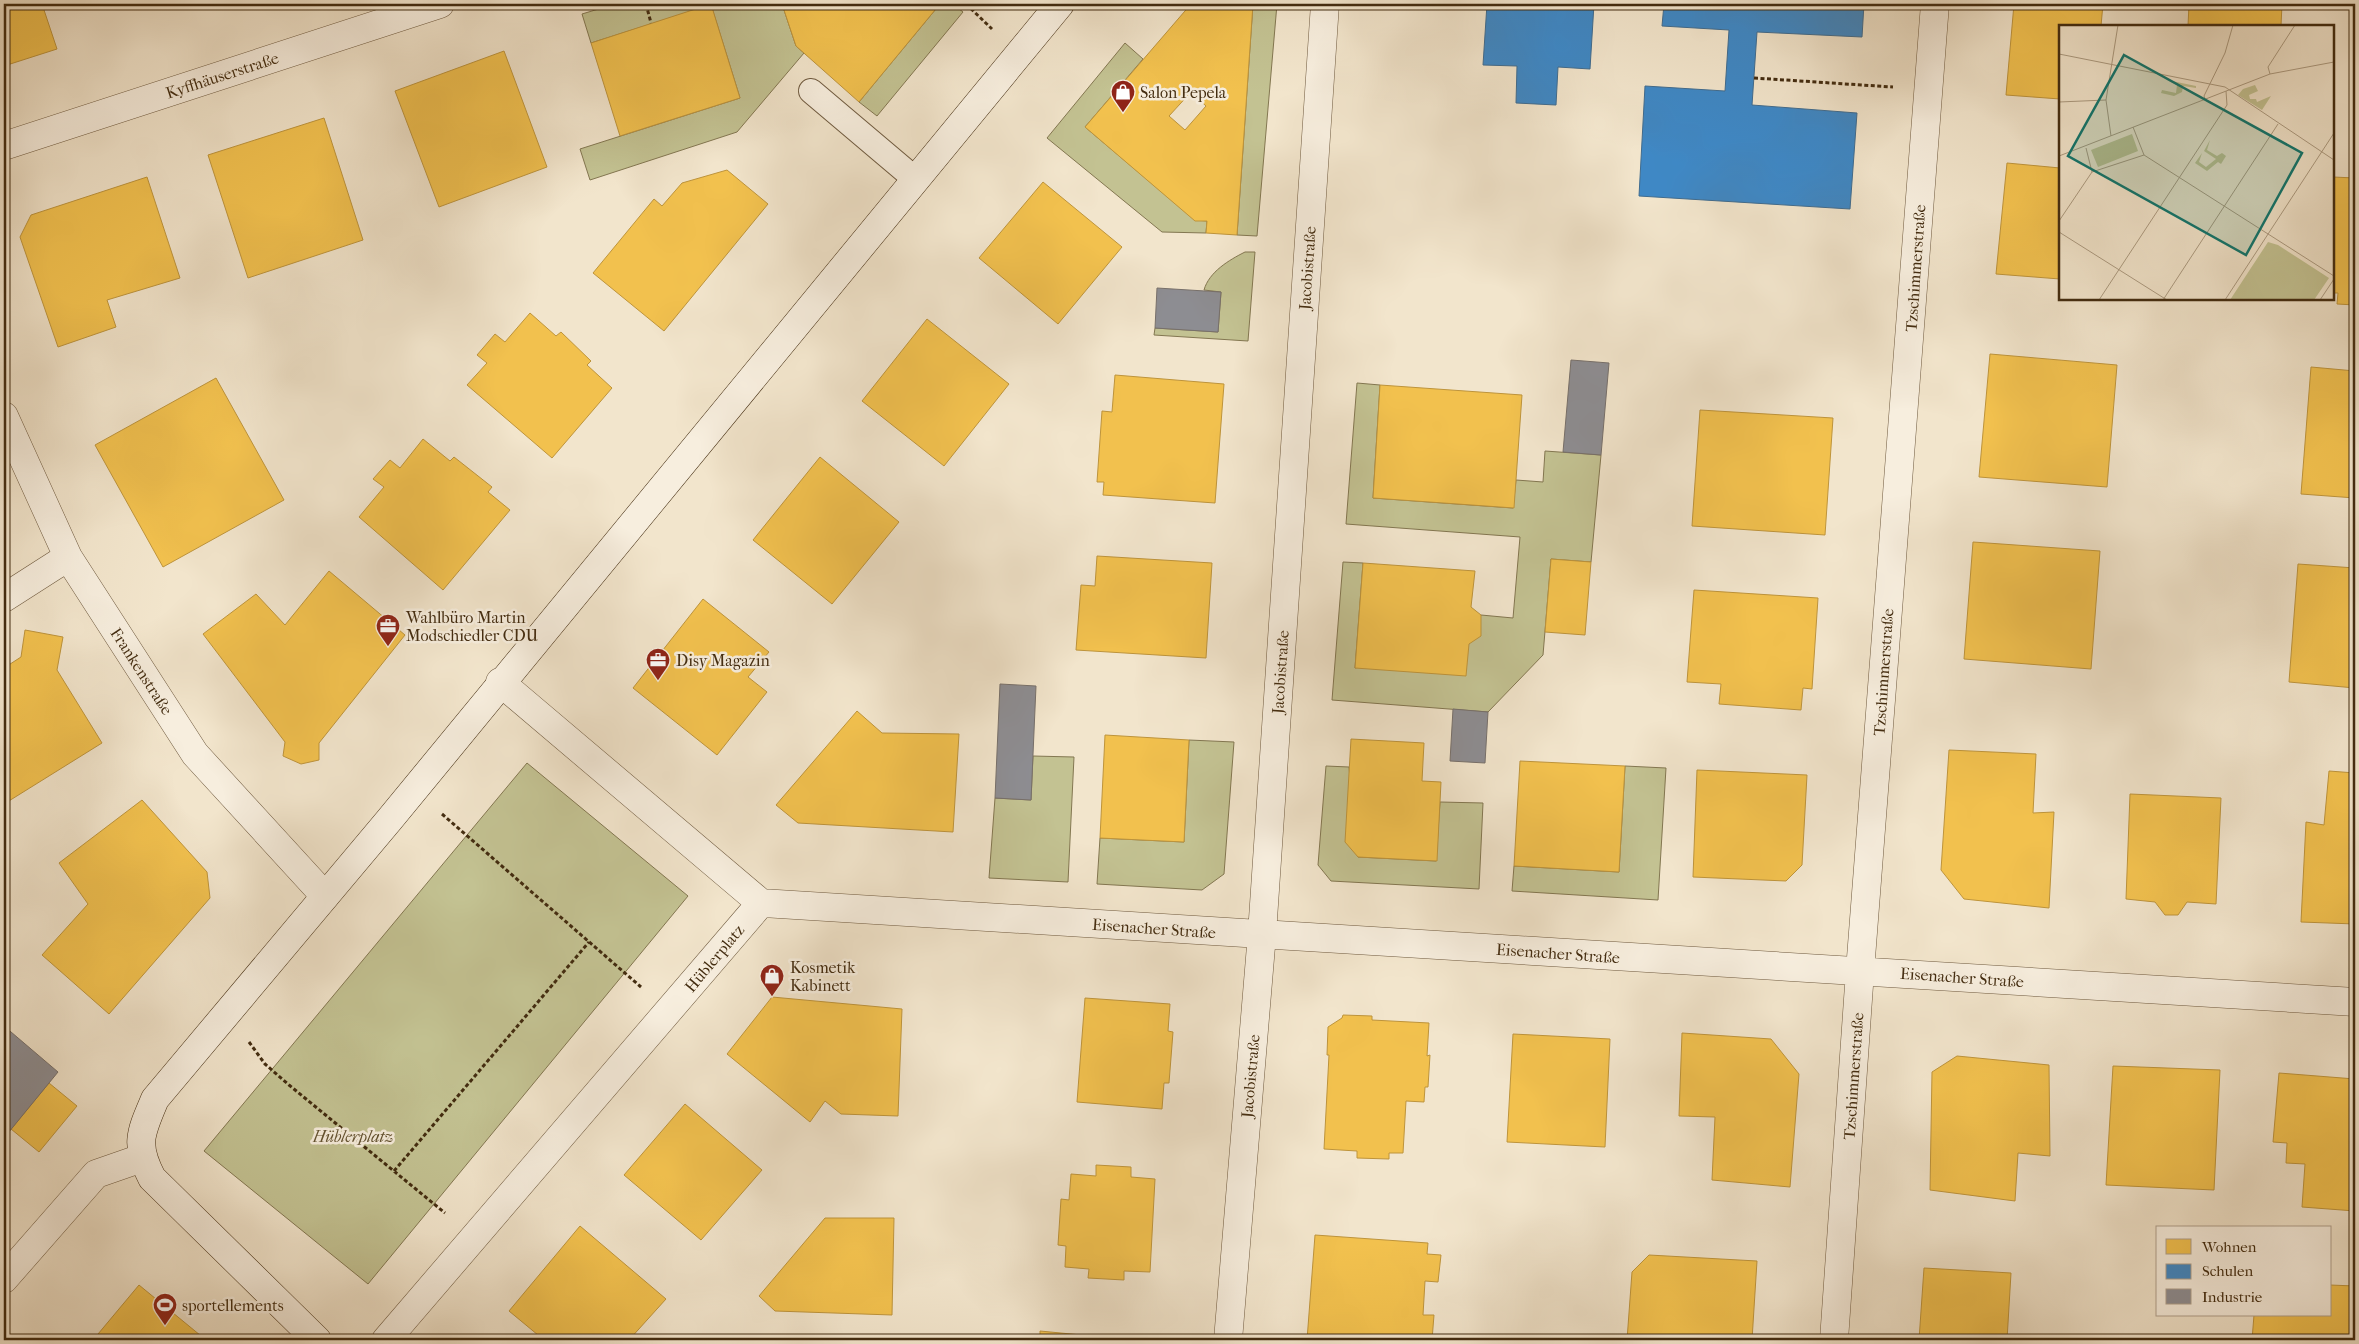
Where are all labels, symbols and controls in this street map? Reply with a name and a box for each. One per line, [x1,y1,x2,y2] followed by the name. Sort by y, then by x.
[2059,25,2334,300] inset map
[163,48,281,103] street label: Kyffhäuserstraße
[1110,79,1136,113] shop icon: Salon Pepela
[1140,83,1227,102] place label: Salon Pepela
[1902,204,1929,332] street label: Tzschimmerstraße
[1295,226,1320,312] street label: Jacobistraße
[405,608,539,645] place label: Wahlbüro Martin Modschiedler CDU
[1870,608,1897,736] street label: Tzschimmerstraße
[375,613,401,647] office icon: Wahlbüro Martin Modschiedler CDU
[106,624,177,718] street label: Frankenstraße
[1268,630,1293,716] street label: Jacobistraße
[645,647,671,681] office icon: Disy Magazin
[676,651,770,670] place label: Disy Magazin
[1091,915,1217,942] street label: Eisenacher Straße
[681,921,748,996] street label: Hüblerplatz
[1495,940,1621,967] street label: Eisenacher Straße
[790,958,856,995] place label: Kosmetik Kabinett
[759,963,785,997] shop icon: Kosmetik Kabinett
[1899,964,2025,991] street label: Eisenacher Straße
[1840,1012,1867,1140] street label: Tzschimmerstraße
[1237,1033,1264,1121] street label: Jacobistraße
[312,1127,393,1146] park label: Hüblerplatz
[2156,1226,2332,1316] legend
[2201,1238,2257,1256] text: Wohnen
[2202,1262,2253,1280] text: Schulen
[2202,1288,2263,1306] text: Industrie
[152,1292,178,1326] sports icon: sportellements
[182,1296,284,1315] place label: sportellements

